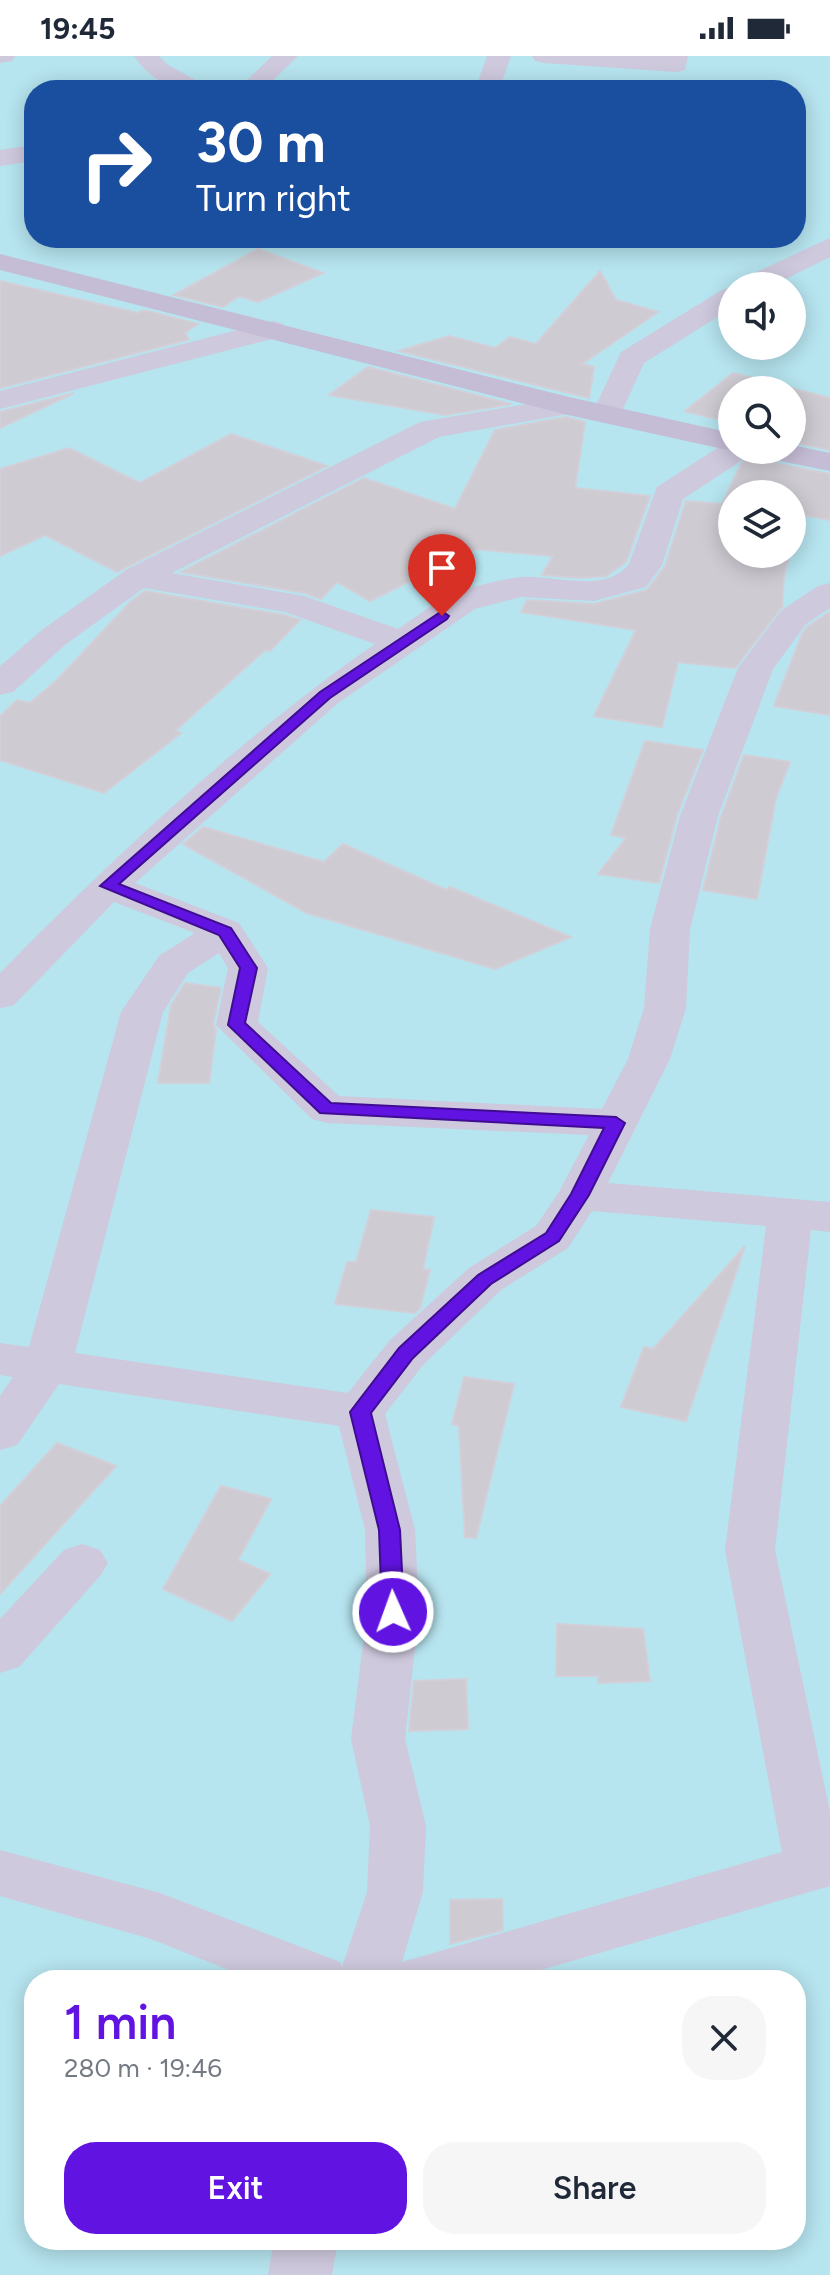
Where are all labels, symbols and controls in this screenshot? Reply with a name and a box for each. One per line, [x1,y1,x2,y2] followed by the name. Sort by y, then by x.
[40,10,116,47] text: 19:45
[196,109,326,176] text: 30 m
[64,112,168,216] icon: right
[196,177,351,220] text: Turn right
[718,272,806,568] map controls
[718,272,806,360] button: sound
[718,376,806,464] button: search
[718,480,806,568] button: layers
[408,534,476,616] pin
[420,546,464,590] icon: arrive
[351,1570,435,1654] position arrow
[64,1993,176,2051] text: 1 min
[682,1996,766,2080] button: close
[64,2052,222,2084] text: 280 m · 19:46
[64,2142,407,2234] button: Exit
[423,2142,766,2234] button: Share

